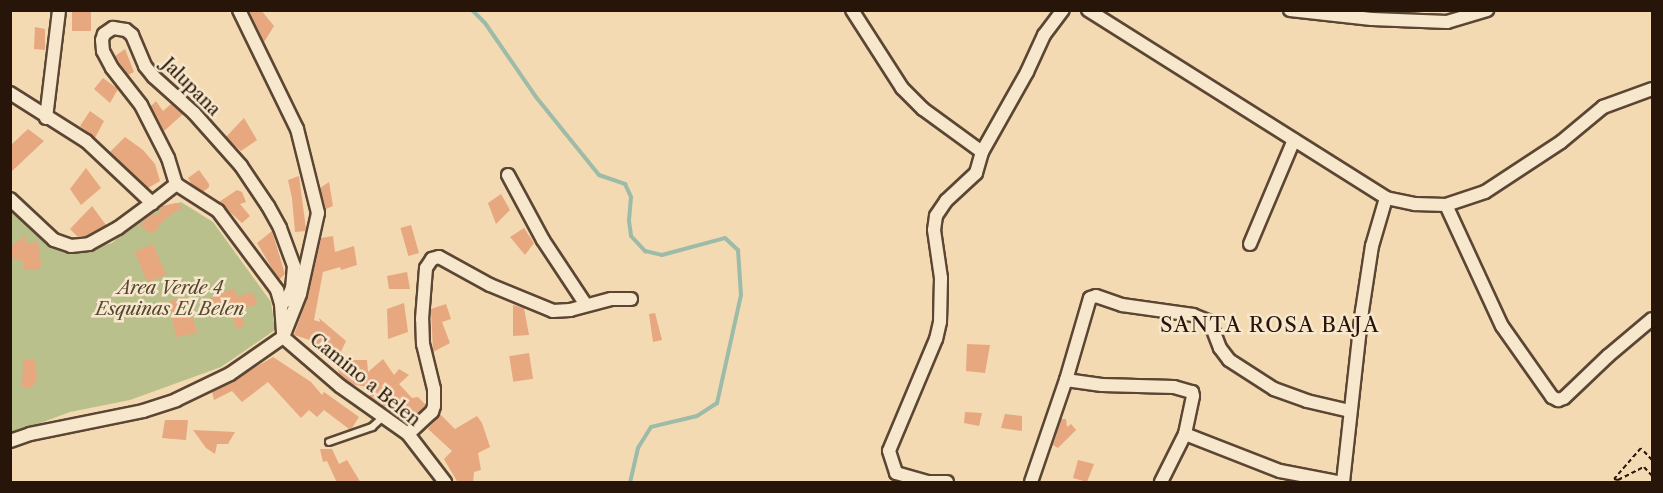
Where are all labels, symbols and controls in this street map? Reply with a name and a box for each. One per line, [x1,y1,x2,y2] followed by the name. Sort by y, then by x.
[157,53,225,121] street label: Jalupana
[96,278,244,320] park label: Area Verde 4 Esquinas El Belen
[1159,312,1381,338] district label: SANTA ROSA BAJA
[305,329,425,431] street label: Camino a Belen

